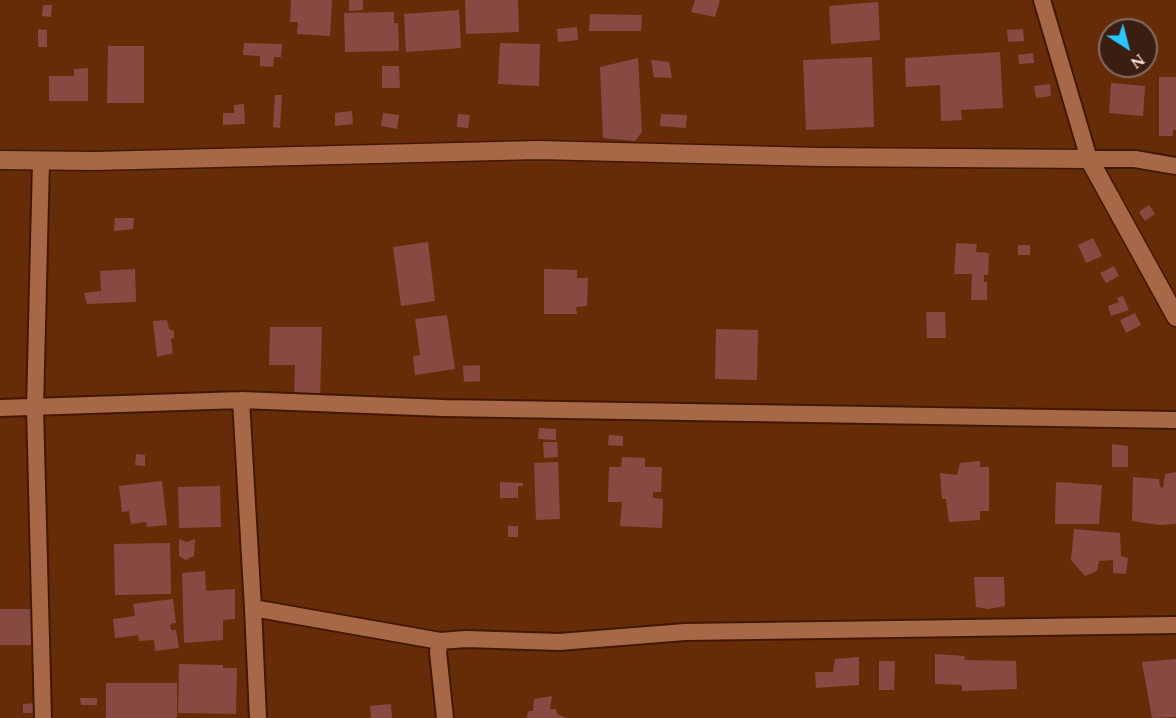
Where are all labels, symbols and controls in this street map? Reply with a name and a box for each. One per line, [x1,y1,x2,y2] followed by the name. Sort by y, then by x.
[1098,18,1158,78] north arrow
[1125,47,1150,74] text: N

